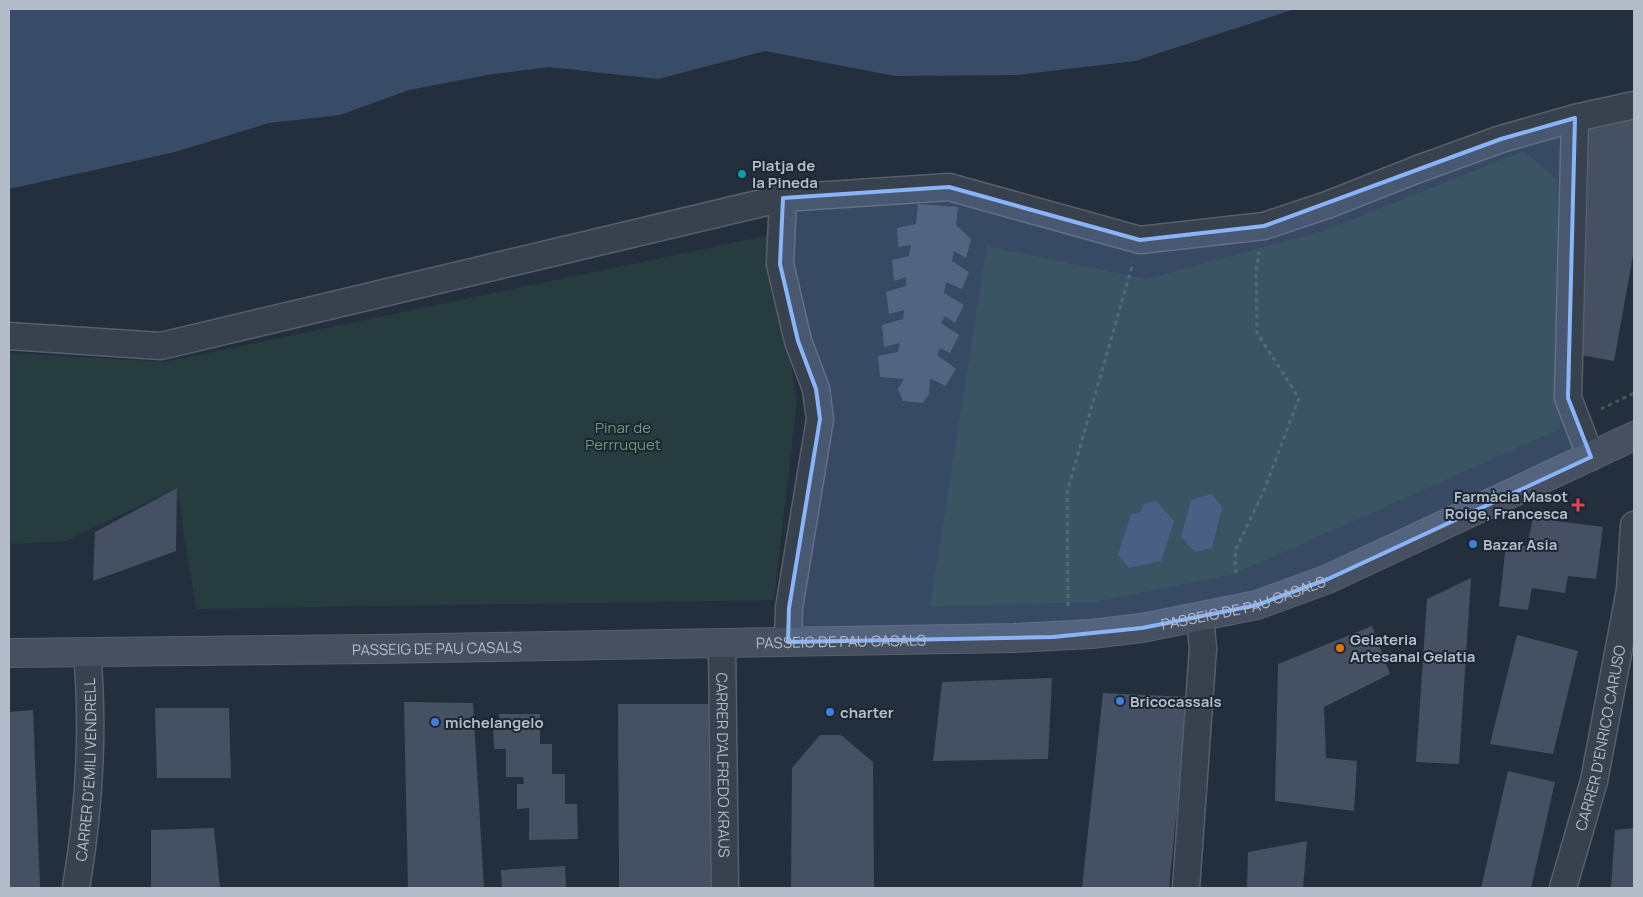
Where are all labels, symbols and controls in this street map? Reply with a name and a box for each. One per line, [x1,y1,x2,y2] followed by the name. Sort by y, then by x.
[752,155,818,193] place label: Platja de la Pineda
[736,168,748,180] marker: Platja de la Pineda
[585,417,661,455] park label: Pinar de Perrruquet
[1445,486,1568,524] place label: Farmàcia Masot Roige, Francesca
[1572,499,1584,511] marker: Farmàcia Masot Roige, Francesca
[1483,534,1557,555] place label: Bazar Asia
[1467,538,1479,550] marker: Bazar Asia
[1159,570,1328,634] street label: PASSEIG DE PAU CASALS
[756,629,926,653] street label: PASSEIG DE PAU CASALS
[1350,629,1475,667] place label: Gelateria Artesanal Gelatia
[352,636,522,660] street label: PASSEIG DE PAU CASALS
[1334,642,1346,654] marker: Gelateria Artesanal Gelatia
[1570,643,1630,833] street label: CARRER D'ENRICO CARUSO
[712,672,735,858] street label: CARRER D'ALFREDO KRAUS
[70,677,101,862] street label: CARRER D'EMILI VENDRELL
[1130,691,1222,712] place label: Bricocassals
[1114,695,1126,707] marker: Bricocassals
[840,702,894,723] place label: charter
[824,706,836,718] marker: charter
[445,712,544,733] place label: michelangelo
[429,716,441,728] marker: michelangelo

